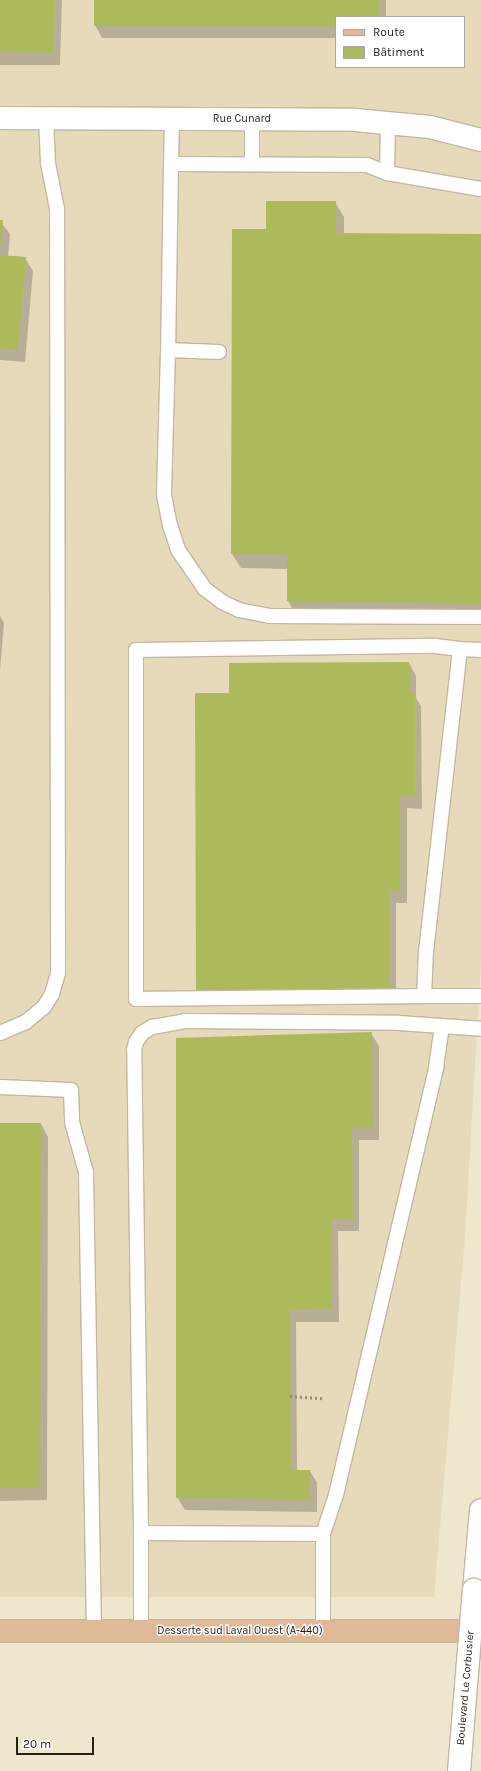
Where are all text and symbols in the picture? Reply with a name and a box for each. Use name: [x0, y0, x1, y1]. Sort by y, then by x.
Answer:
legend: [335, 16, 465, 68]
text: Route: [373, 25, 405, 39]
text: Bâtiment: [373, 45, 424, 59]
street label: Rue Cunard: [213, 112, 271, 126]
street label: Desserte sud Laval Ouest (A-440): [157, 1624, 323, 1638]
street label: Boulevard Le Corbusier: [454, 1630, 478, 1746]
scale bar: [18, 1729, 96, 1755]
text: 20 m: [23, 1737, 51, 1751]

